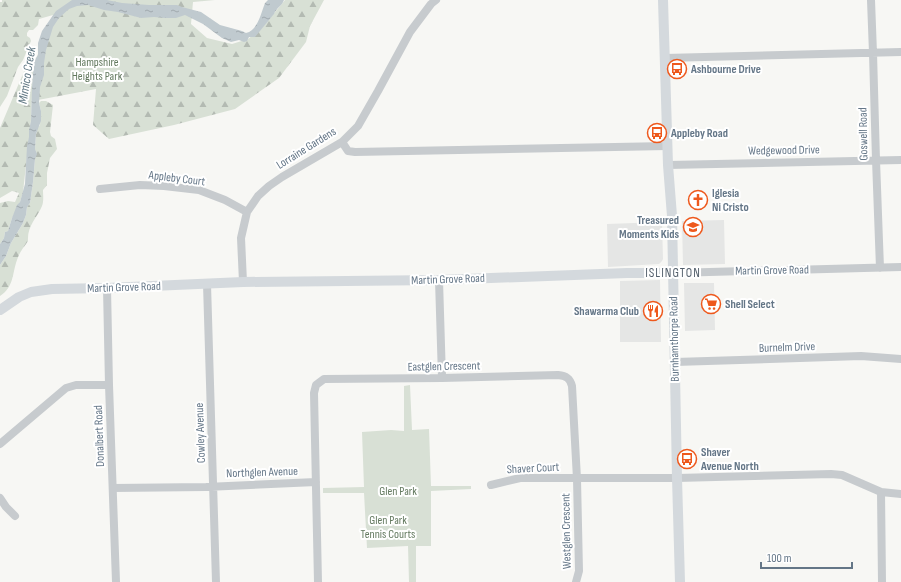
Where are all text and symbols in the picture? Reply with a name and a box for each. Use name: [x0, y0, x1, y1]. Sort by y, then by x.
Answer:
water label: Mimico Creek: [15, 44, 40, 105]
park label: Hampshire Heights Park: [72, 55, 123, 84]
bus stop icon: Ashbourne Drive: [666, 58, 688, 80]
place label: Ashbourne Drive: [690, 62, 761, 77]
street label: Goswell Road: [856, 107, 871, 161]
bus stop icon: Appleby Road: [646, 122, 668, 144]
street label: Lorraine Gardens: [274, 124, 339, 173]
place label: Appleby Road: [670, 126, 728, 141]
street label: Wedgewood Drive: [748, 142, 820, 159]
street label: Appleby Court: [147, 167, 206, 189]
place label: Iglesia Ni Cristo: [712, 186, 749, 215]
church icon: Iglesia Ni Cristo: [687, 189, 709, 211]
place label: Treasured Moments Kids: [619, 213, 679, 242]
school or university icon: Treasured Moments Kids: [682, 216, 704, 238]
street label: Martin Grove Road: [735, 262, 809, 279]
district label: ISLINGTON: [645, 265, 701, 281]
street label: Martin Grove Road: [411, 271, 485, 288]
street label: Martin Grove Road: [87, 279, 161, 296]
supermarket icon: Shell Select: [700, 293, 722, 315]
street label: Burnhamthorpe Road: [666, 296, 683, 382]
place label: Shell Select: [725, 297, 775, 312]
restaurant icon: Shawarma Club: [642, 300, 664, 322]
place label: Shawarma Club: [574, 304, 639, 319]
street label: Burnelm Drive: [758, 339, 816, 356]
street label: Eastglen Crescent: [407, 358, 481, 375]
street label: Cowley Avenue: [192, 402, 209, 463]
street label: Donalbert Road: [91, 405, 108, 467]
place label: Shaver Avenue North: [700, 445, 759, 474]
bus stop icon: Shaver Avenue North: [676, 448, 698, 470]
street label: Shaver Court: [506, 460, 560, 477]
street label: Northglen Avenue: [226, 464, 298, 481]
park label: Glen Park: [379, 484, 417, 499]
street label: Westglen Crescent: [558, 493, 575, 569]
park label: Glen Park Tennis Courts: [361, 513, 415, 542]
scale bar: [761, 544, 852, 570]
text: 100 m: [767, 551, 792, 566]

